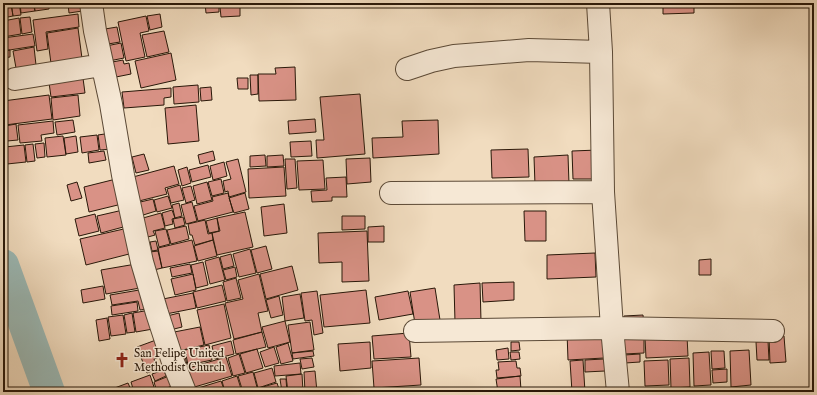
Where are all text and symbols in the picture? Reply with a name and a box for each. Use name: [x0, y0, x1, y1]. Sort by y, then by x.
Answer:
place label: San Felipe United Methodist Church: [134, 346, 226, 375]
church icon: San Felipe United Methodist Church: [113, 351, 131, 369]

